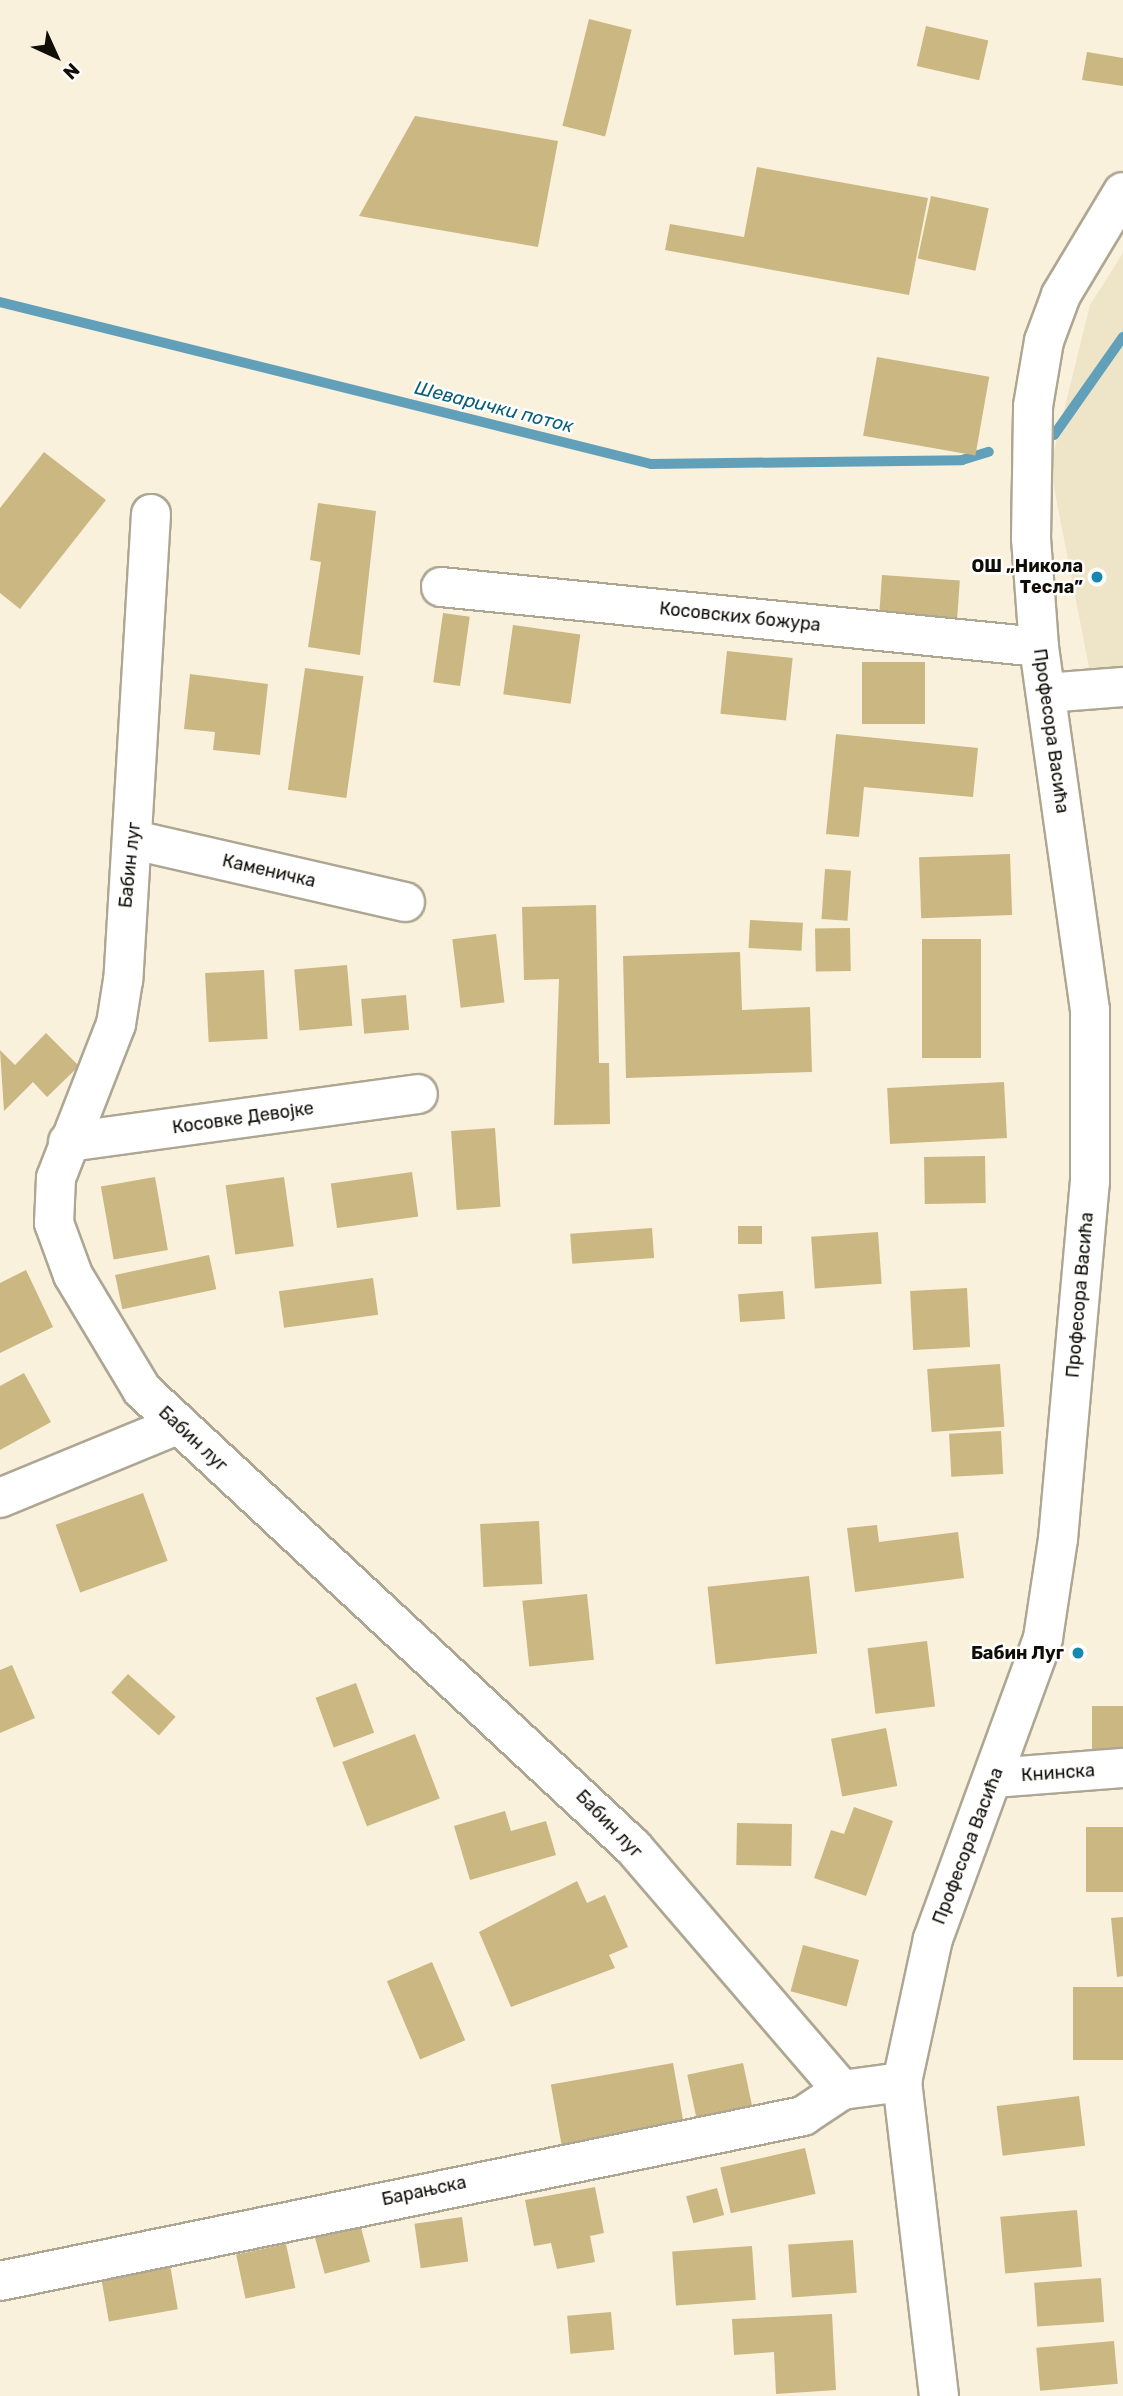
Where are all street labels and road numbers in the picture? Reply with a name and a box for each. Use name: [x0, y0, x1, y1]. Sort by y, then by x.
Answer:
street label: Косовских божура: [658, 598, 822, 636]
street label: Професора Васића: [1029, 647, 1073, 815]
street label: Бабин луг: [115, 821, 145, 909]
street label: Каменичка: [220, 850, 318, 892]
street label: Косовке Девојке: [171, 1097, 315, 1139]
street label: Професора Васића: [1062, 1211, 1098, 1379]
street label: Бабин луг: [154, 1402, 232, 1476]
street label: Книнска: [1020, 1760, 1096, 1786]
street label: Професора Васића: [928, 1765, 1008, 1927]
street label: Бабин луг: [571, 1785, 647, 1863]
street label: Барањска: [380, 2172, 468, 2210]

